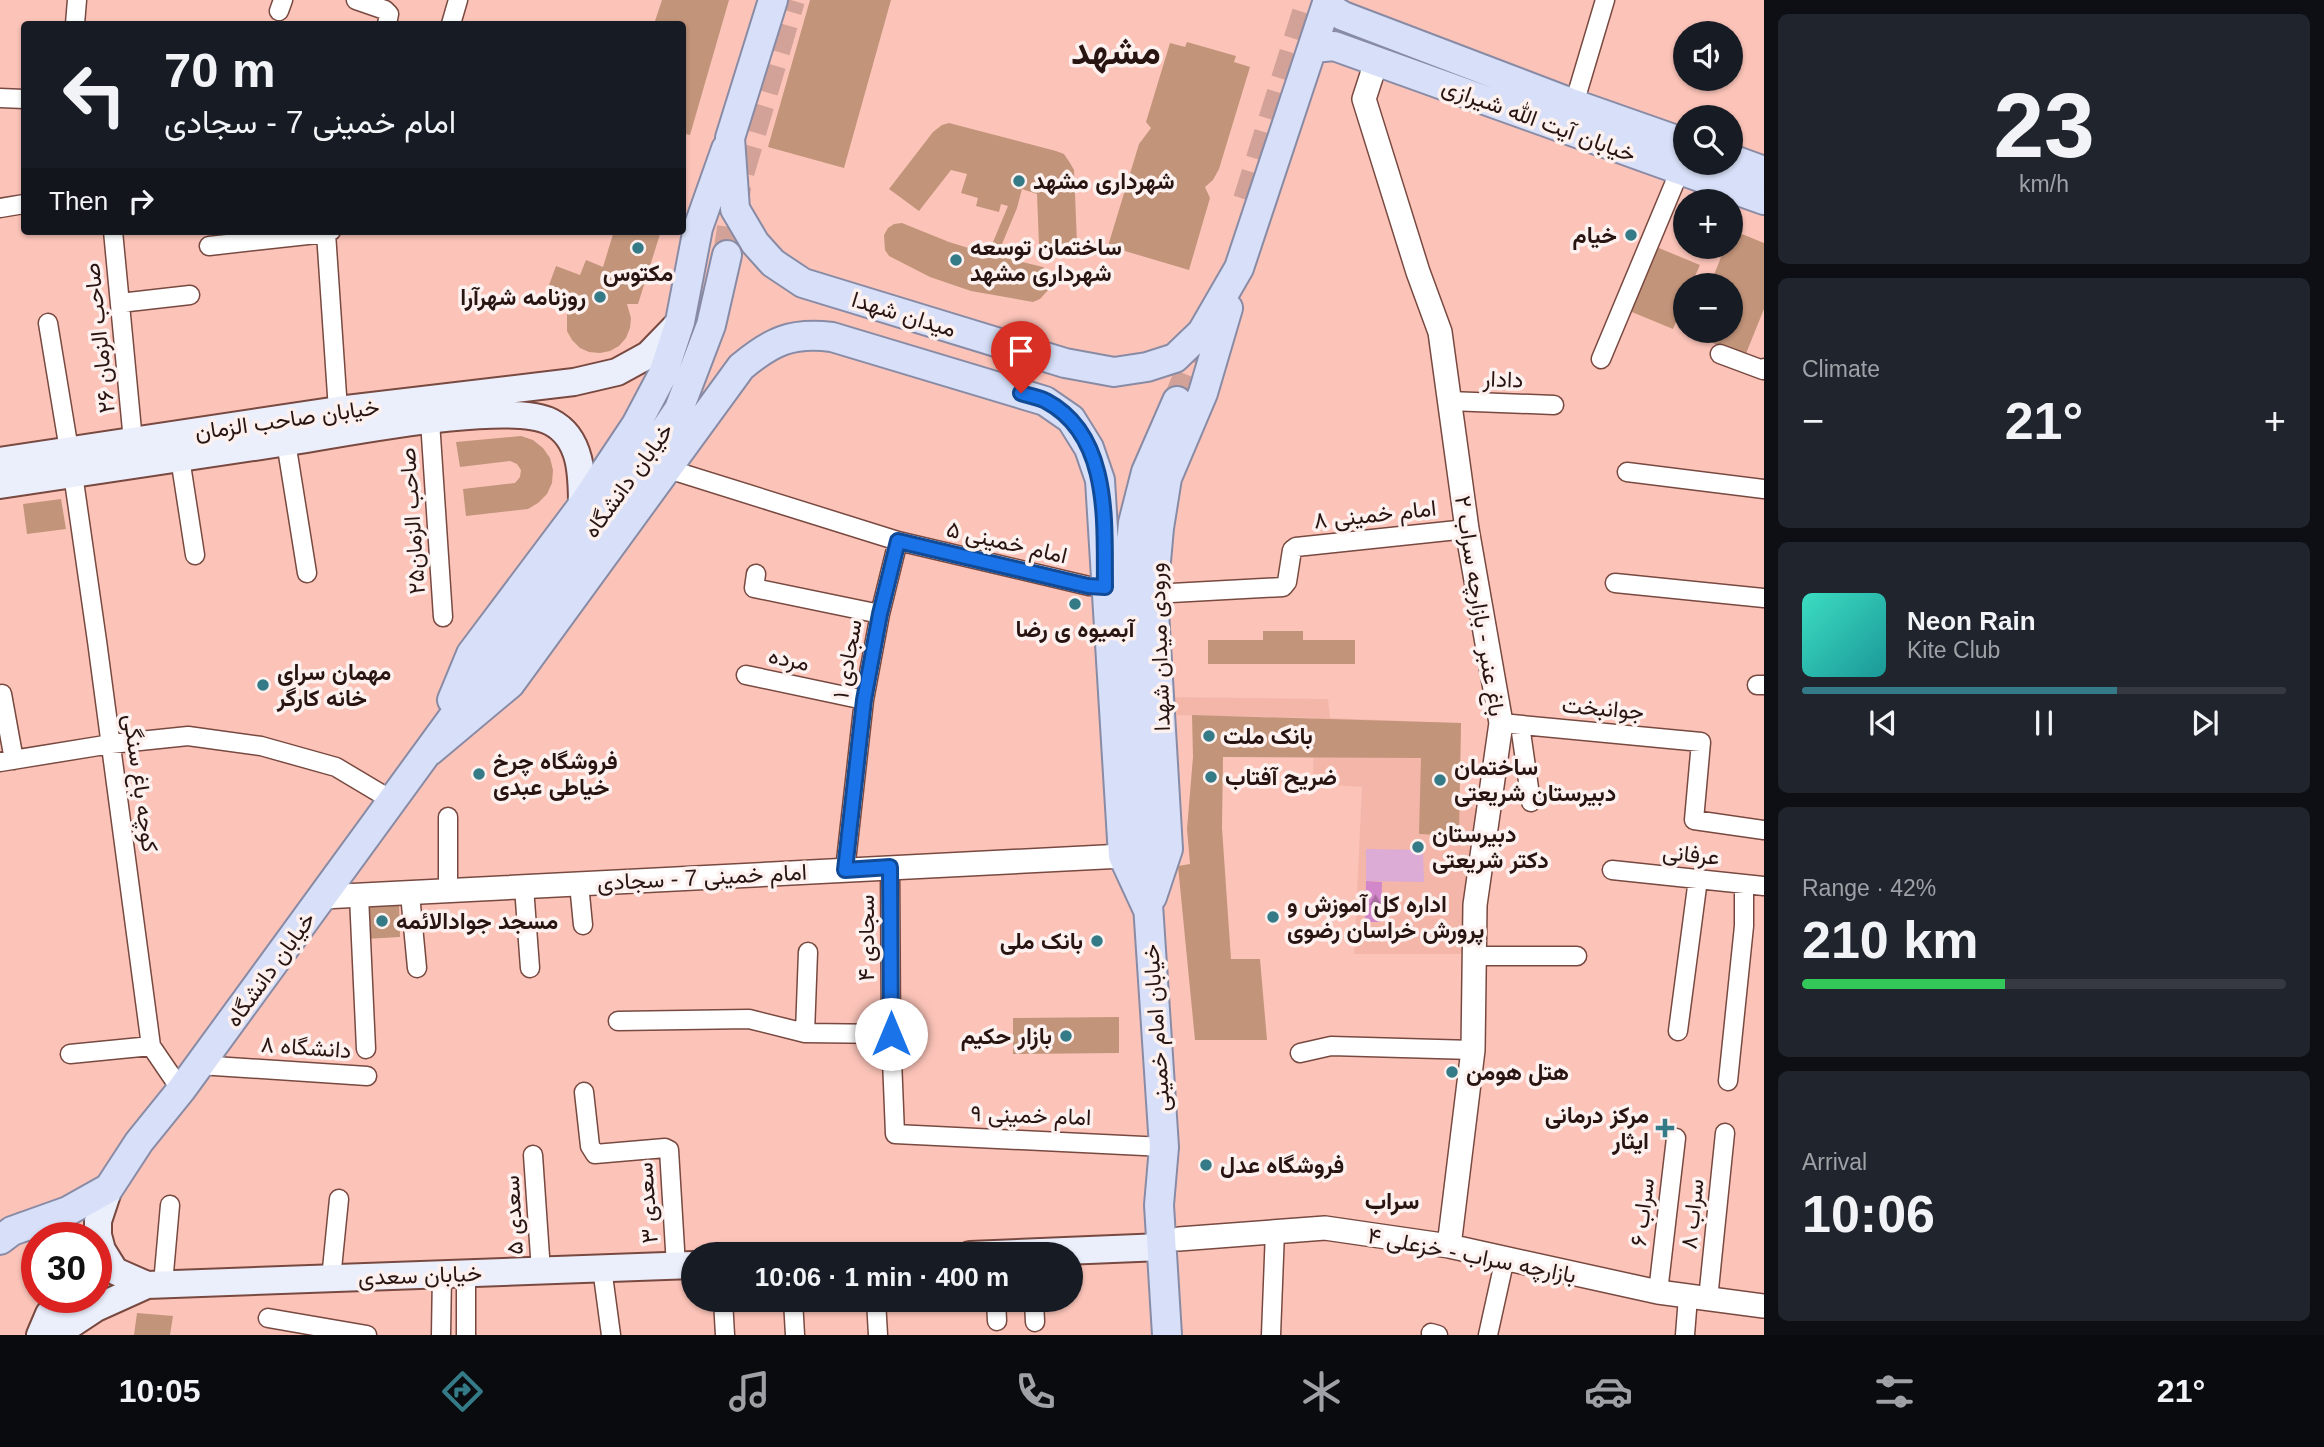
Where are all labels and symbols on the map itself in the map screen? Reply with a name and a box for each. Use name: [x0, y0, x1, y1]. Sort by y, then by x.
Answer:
district label: مشهد: [1071, 31, 1161, 74]
street label: خیابان آیت الله شیرازی: [1438, 73, 1639, 169]
place label: شهرداری مشهد: [1033, 168, 1175, 196]
marker: شهرداری مشهد: [1011, 173, 1027, 189]
place label: خیام: [1573, 222, 1617, 250]
marker: خیام: [1623, 227, 1639, 243]
place label: ساختمان توسعه شهرداری مشهد: [970, 234, 1122, 288]
marker: مکتوس: [630, 240, 646, 256]
marker: ساختمان توسعه شهرداری مشهد: [948, 252, 964, 268]
place label: مکتوس: [603, 260, 673, 288]
street label: صاحب الزمان ۲۶: [78, 261, 122, 414]
place label: روزنامه شهرآرا: [460, 284, 586, 312]
street label: میدان شهدا: [848, 286, 959, 344]
marker: روزنامه شهرآرا: [592, 289, 608, 305]
pin: [991, 321, 1051, 393]
street label: دادار: [1481, 365, 1524, 395]
street label: خیابان صاحب الزمان: [193, 393, 381, 447]
street label: خیابان دانشگاه: [578, 418, 678, 542]
street label: صاحب الزمان۲۵: [394, 447, 432, 595]
street label: باغ عنبر - بازارچه سراب ۲: [1447, 494, 1510, 719]
street label: امام خمینی ۸: [1312, 495, 1438, 535]
street label: امام خمینی ۵: [944, 515, 1070, 570]
street label: ورودی میدان شهدا: [1143, 562, 1177, 732]
marker: آبمیوه ی رضا: [1067, 596, 1083, 612]
place label: آبمیوه ی رضا: [1015, 616, 1137, 644]
street label: سجادی ۱: [827, 617, 868, 701]
street label: مرده: [766, 642, 812, 678]
place label: مهمان سرای خانه کارگر: [276, 659, 391, 713]
marker: مهمان سرای خانه کارگر: [255, 677, 271, 693]
street label: جوانبخت: [1561, 691, 1645, 727]
street label: کوچه باغ سنگی: [115, 712, 164, 854]
place label: بانک ملت: [1223, 723, 1313, 750]
marker: بانک ملت: [1201, 728, 1217, 744]
place label: فروشگاه چرخ خیاطی عبدی: [493, 748, 618, 801]
place label: ساختمان دبیرستان شریعتی: [1454, 754, 1616, 808]
place label: ضریح آفتاب: [1225, 764, 1337, 793]
marker: فروشگاه چرخ خیاطی عبدی: [471, 766, 487, 782]
marker: ضریح آفتاب: [1203, 769, 1219, 785]
marker: ساختمان دبیرستان شریعتی: [1432, 772, 1448, 788]
place label: دبیرستان دکتر شریعتی: [1432, 821, 1549, 875]
street label: عرفانی: [1661, 838, 1721, 872]
marker: دبیرستان دکتر شریعتی: [1410, 839, 1426, 855]
street label: امام خمینی 7 - سجادی: [596, 859, 808, 897]
place label: اداره کل آموزش و پرورش خراسان رضوی: [1287, 891, 1484, 946]
street label: سجادی ۴: [853, 895, 880, 981]
street label: خیابان دانشگاه: [220, 907, 320, 1031]
place label: مسجد جوادالائمه: [396, 908, 558, 936]
marker: اداره کل آموزش و پرورش خراسان رضوی: [1265, 909, 1281, 925]
marker: مسجد جوادالائمه: [374, 913, 390, 929]
place label: بانک ملی: [1000, 928, 1083, 955]
marker: بانک ملی: [1089, 933, 1105, 949]
street label: خیابان امام خمینی: [1137, 943, 1177, 1113]
position arrow: [854, 997, 928, 1071]
place label: بازار حکیم: [961, 1023, 1052, 1051]
marker: بازار حکیم: [1058, 1028, 1074, 1044]
street label: دانشگاه ۸: [260, 1031, 352, 1063]
place label: هتل هومن: [1466, 1059, 1569, 1087]
marker: هتل هومن: [1444, 1064, 1460, 1080]
street label: امام خمینی ۹: [970, 1100, 1092, 1132]
place label: مرکز درمانی ایثار: [1545, 1102, 1649, 1156]
marker: مرکز درمانی ایثار: [1655, 1118, 1675, 1138]
place label: فروشگاه عدل: [1220, 1152, 1344, 1180]
marker: فروشگاه عدل: [1198, 1157, 1214, 1173]
street label: سعدی ۳: [631, 1161, 664, 1244]
street label: سعدی ۵: [498, 1174, 529, 1255]
street label: سراب ۶: [1625, 1176, 1661, 1248]
street label: سراب ۸: [1675, 1177, 1711, 1251]
district label: سراب: [1365, 1187, 1419, 1216]
speed limit sign: 30: [21, 1222, 112, 1313]
street label: بازارچه سراب - خزعلی ۴: [1365, 1222, 1578, 1291]
street label: خیابان سعدی: [357, 1260, 483, 1291]

